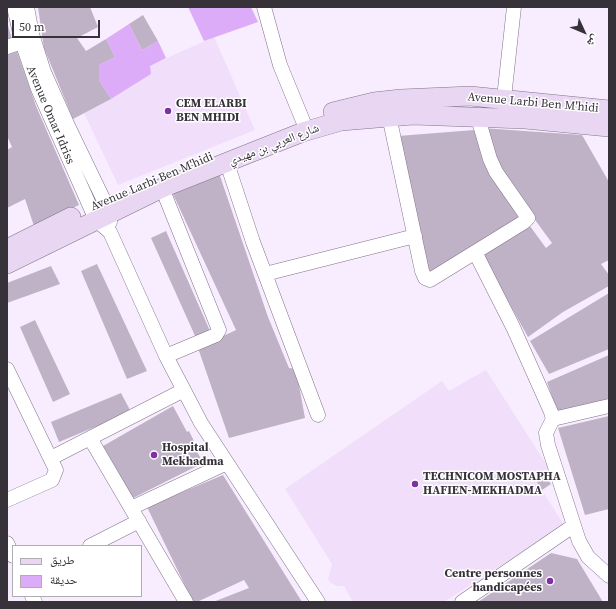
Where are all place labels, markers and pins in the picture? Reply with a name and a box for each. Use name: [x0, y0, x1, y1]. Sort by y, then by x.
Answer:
place label: CEM ELARBI BEN MHIDI: [176, 97, 247, 125]
marker: CEM ELARBI BEN MHIDI: [163, 106, 173, 116]
place label: Hospital Mekhadma: [162, 441, 224, 469]
marker: Hospital Mekhadma: [149, 450, 159, 460]
place label: TECHNICOM MOSTAPHA HAFIEN-MEKHADMA: [423, 470, 561, 498]
marker: TECHNICOM MOSTAPHA HAFIEN-MEKHADMA: [410, 479, 420, 489]
place label: Centre personnes handicapées: [445, 567, 542, 595]
marker: Centre personnes handicapées: [545, 576, 555, 586]

